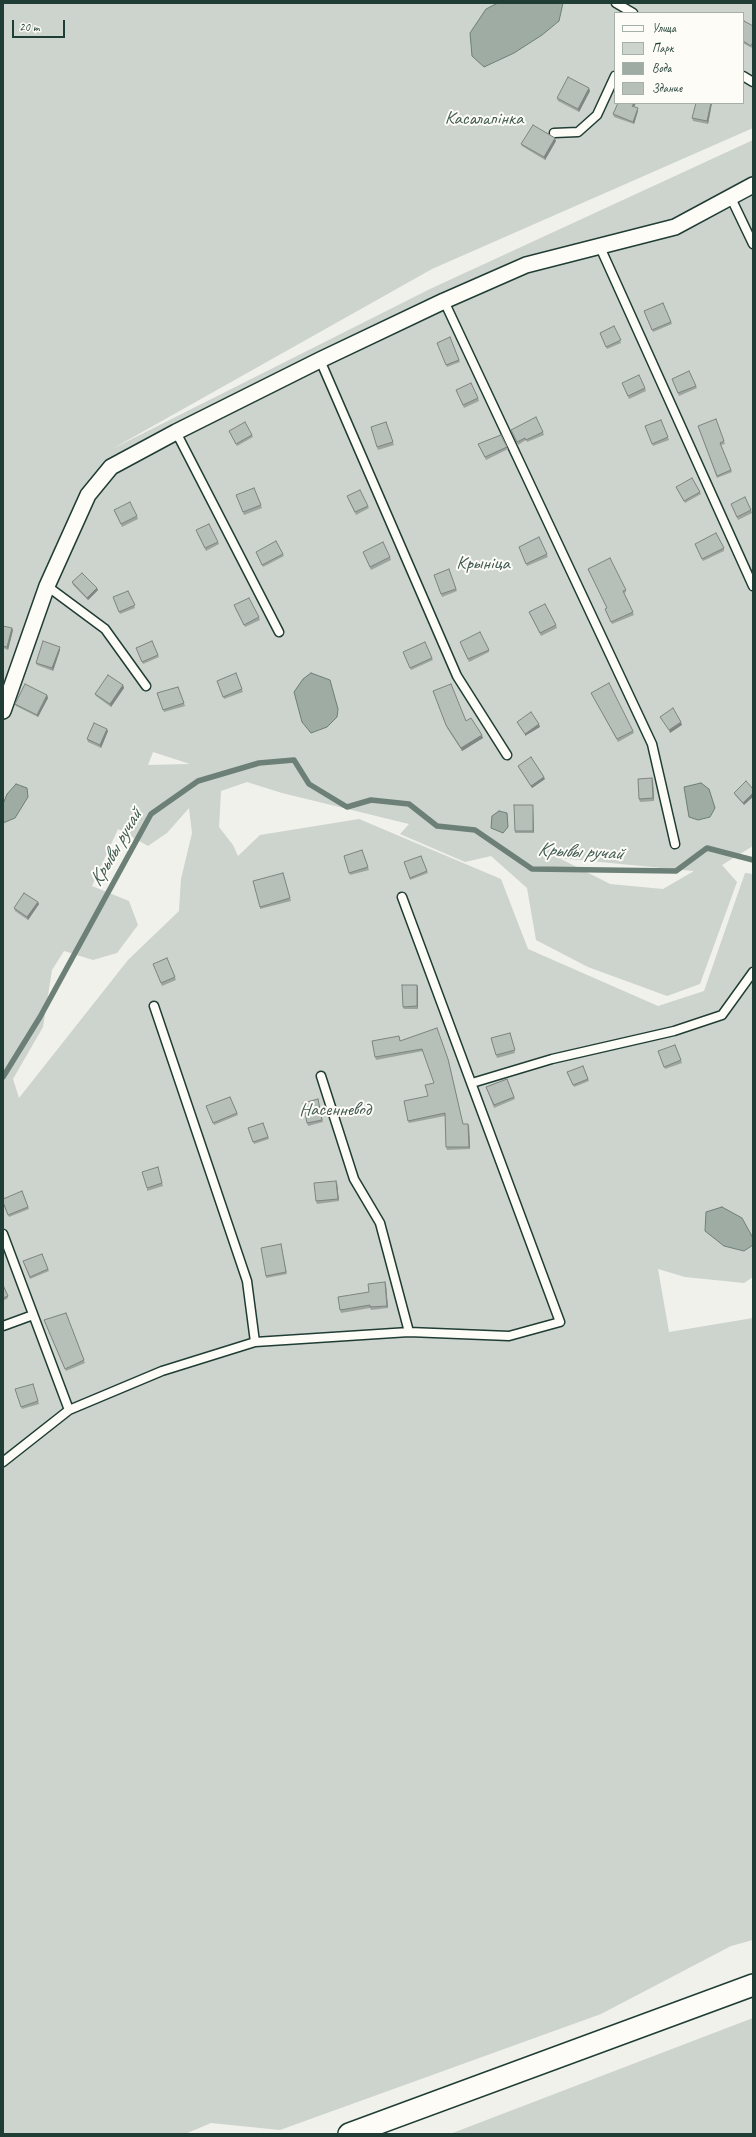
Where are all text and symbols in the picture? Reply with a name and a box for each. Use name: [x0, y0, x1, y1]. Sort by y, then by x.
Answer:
scale bar: [14, 12, 67, 38]
legend: [614, 12, 744, 104]
text: 20 m: [19, 19, 39, 35]
text: Улица: [652, 20, 676, 36]
text: Парк: [652, 40, 673, 56]
text: Вода: [652, 60, 671, 76]
text: Здание: [652, 80, 682, 96]
park label: Касалапінка: [445, 108, 523, 130]
park label: Крыніца: [456, 553, 510, 575]
water label: Крывы ручай: [84, 805, 148, 891]
water label: Крывы ручай: [537, 838, 623, 866]
park label: Насенневод: [299, 1099, 371, 1121]

